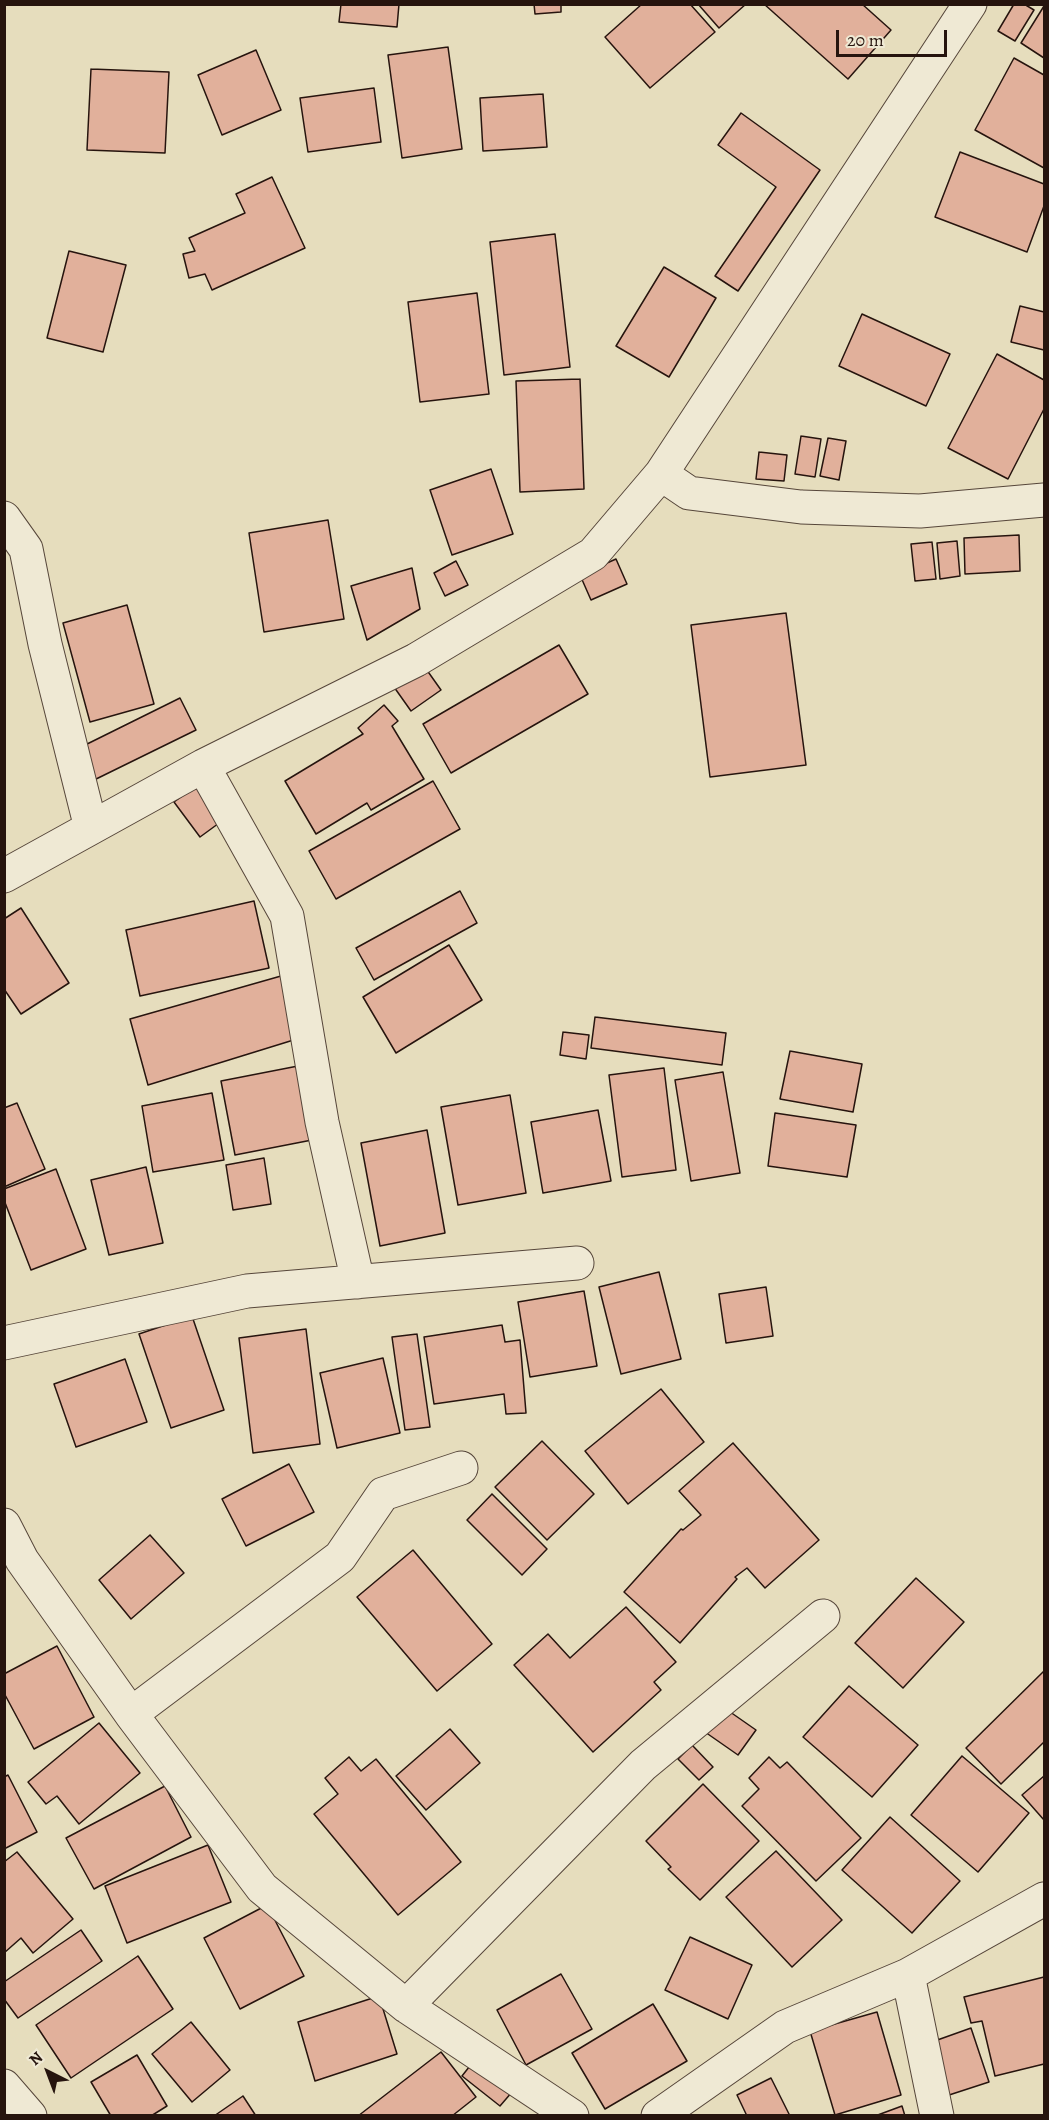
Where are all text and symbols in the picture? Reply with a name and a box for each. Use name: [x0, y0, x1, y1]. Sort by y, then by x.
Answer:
scale bar: [839, 18, 950, 56]
text: 20 m: [847, 28, 884, 52]
north arrow: [18, 2042, 78, 2102]
text: N: [24, 2047, 48, 2071]

